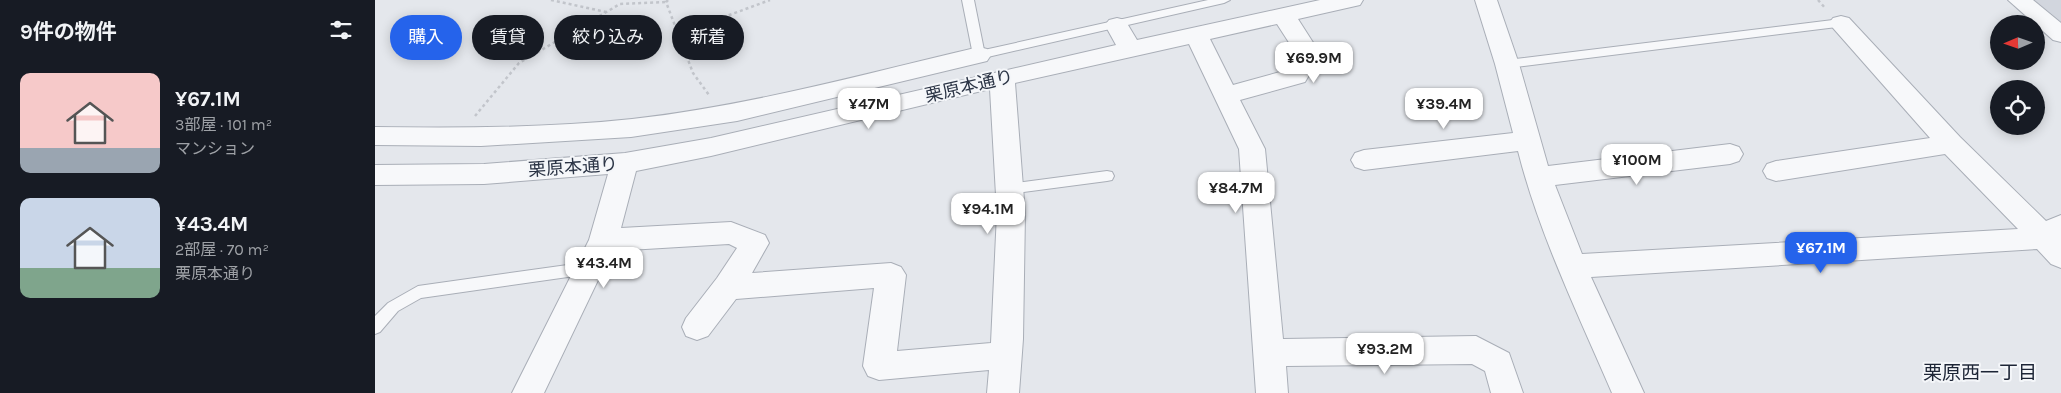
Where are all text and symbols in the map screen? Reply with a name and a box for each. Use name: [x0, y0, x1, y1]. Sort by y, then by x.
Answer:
chip: 購入: [390, 15, 462, 60]
chip: 賃貸: [472, 15, 544, 60]
chip: 絞り込み: [554, 15, 662, 60]
chip: 新着: [672, 15, 744, 60]
north arrow: [1990, 15, 2045, 70]
map controls: [1990, 15, 2045, 135]
icon: filters: [327, 16, 355, 44]
text: 9件の物件: [20, 20, 117, 44]
pin: ¥69.9M: [1273, 42, 1355, 84]
text: ¥69.9M: [1286, 48, 1342, 67]
street label: 栗原本通り: [923, 65, 1015, 107]
button: locate: [1990, 80, 2045, 135]
text: ¥67.1M: [175, 87, 241, 111]
pin: ¥47M: [839, 88, 899, 130]
pin: ¥39.4M: [1403, 88, 1485, 130]
icon: home: [60, 93, 120, 153]
text: ¥47M: [849, 94, 889, 113]
text: ¥39.4M: [1416, 94, 1472, 113]
text: 3部屋 · 101 m²: [175, 115, 272, 134]
text: マンション: [175, 139, 255, 158]
pin: ¥100M: [1602, 144, 1672, 186]
text: ¥100M: [1612, 150, 1662, 169]
street label: 栗原本通り: [527, 153, 619, 181]
pin: ¥84.7M: [1195, 172, 1277, 214]
text: ¥84.7M: [1209, 178, 1263, 197]
pin: ¥94.1M: [947, 192, 1029, 235]
text: ¥94.1M: [962, 199, 1014, 218]
text: ¥43.4M: [175, 212, 248, 236]
icon: home: [60, 218, 120, 278]
pin: ¥67.1M: [1780, 232, 1862, 274]
text: ¥67.1M: [1796, 238, 1846, 257]
text: 2部屋 · 70 m²: [175, 240, 269, 259]
pin: ¥43.4M: [563, 246, 645, 289]
text: ¥43.4M: [576, 253, 632, 272]
text: 栗原本通り: [175, 264, 255, 283]
pin: ¥93.2M: [1344, 332, 1426, 375]
text: ¥93.2M: [1357, 339, 1413, 358]
district label: 栗原西一丁目: [1923, 362, 2037, 384]

